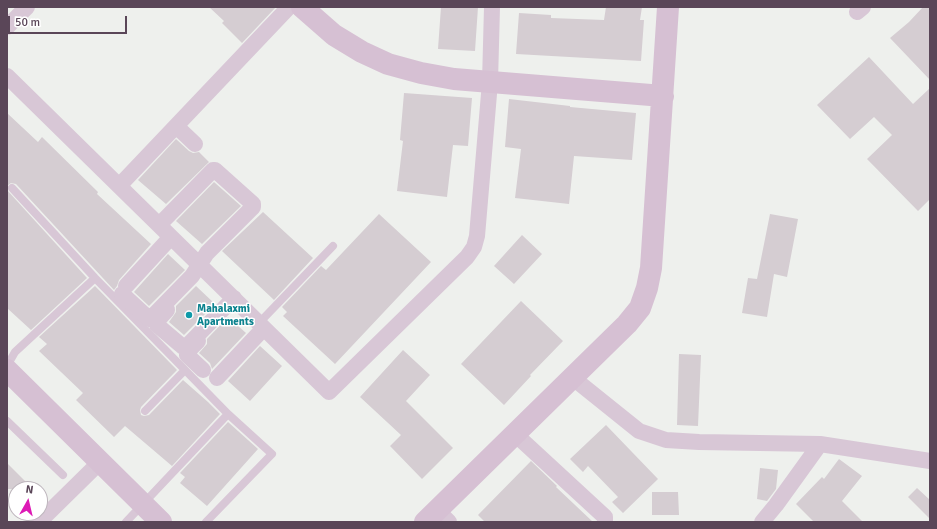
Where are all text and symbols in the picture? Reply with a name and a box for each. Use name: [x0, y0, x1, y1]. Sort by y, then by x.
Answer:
scale bar: [10, 8, 129, 34]
text: 50 m: [15, 15, 40, 30]
place label: Mahalaxmi Apartments: [197, 302, 254, 328]
marker: Mahalaxmi Apartments: [184, 310, 194, 320]
north arrow: [8, 481, 48, 521]
text: N: [25, 483, 34, 497]

